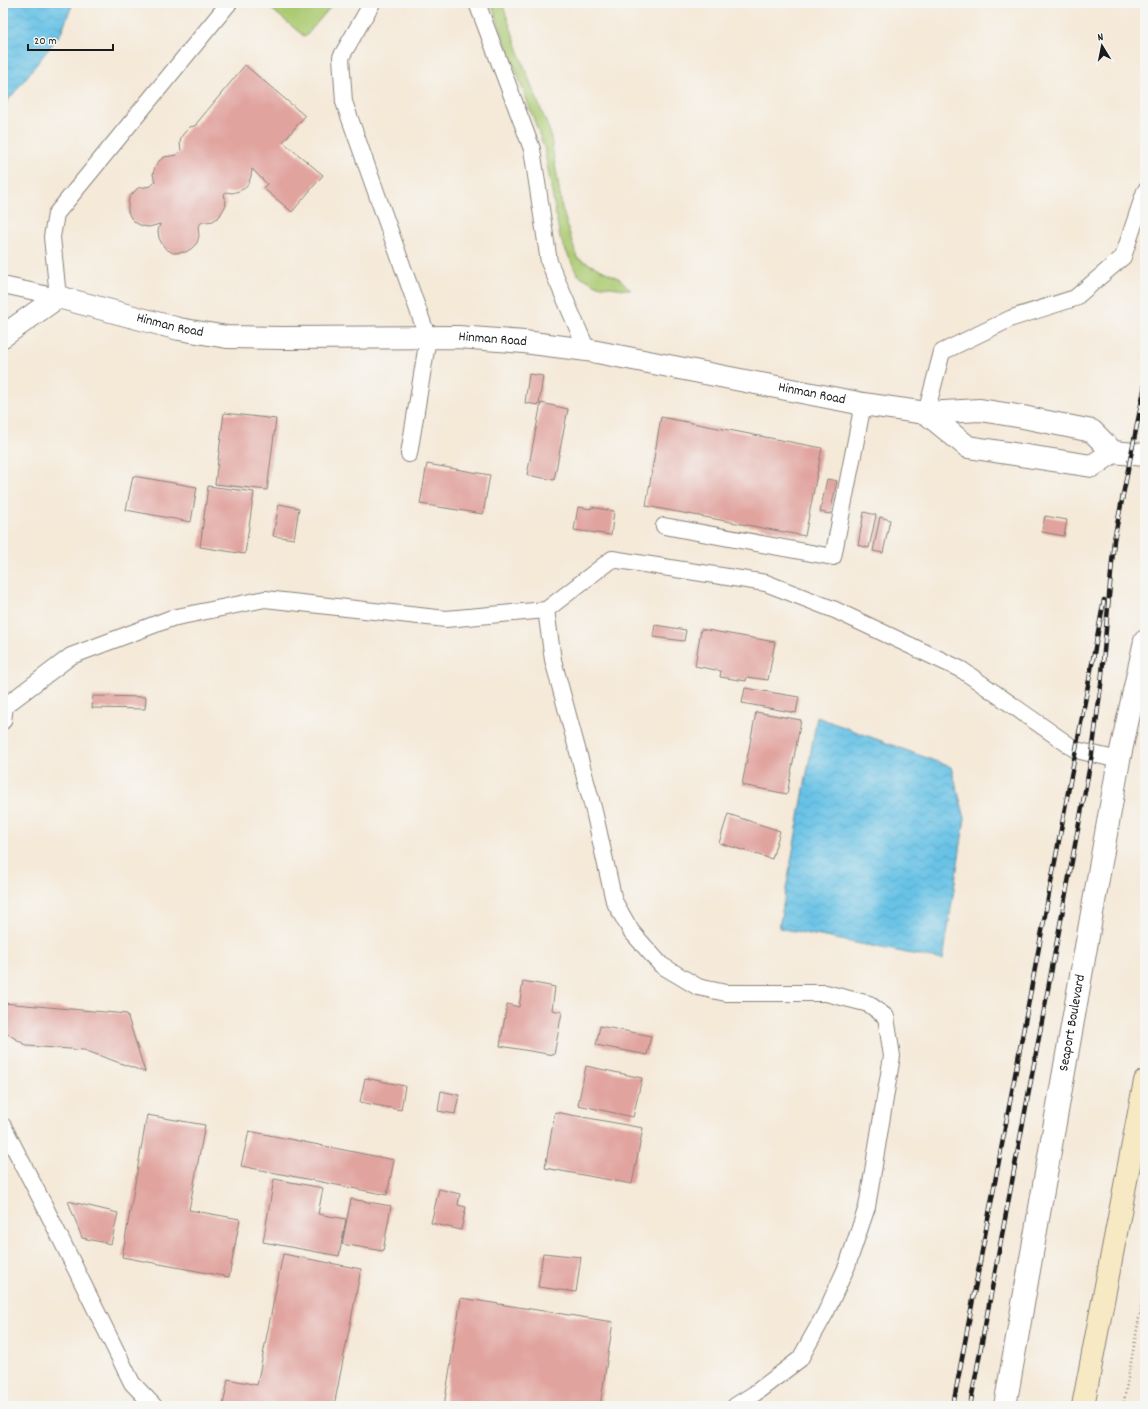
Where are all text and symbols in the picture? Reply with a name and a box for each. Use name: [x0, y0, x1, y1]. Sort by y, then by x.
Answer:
scale bar: [28, 26, 113, 52]
north arrow: [1082, 26, 1122, 66]
text: N: [1097, 30, 1105, 46]
text: 20 m: [34, 33, 57, 50]
street label: Hinman Road: [134, 308, 205, 343]
street label: Hinman Road: [458, 327, 527, 352]
street label: Hinman Road: [776, 378, 847, 410]
street label: Seaport Boulevard: [1054, 973, 1091, 1073]

